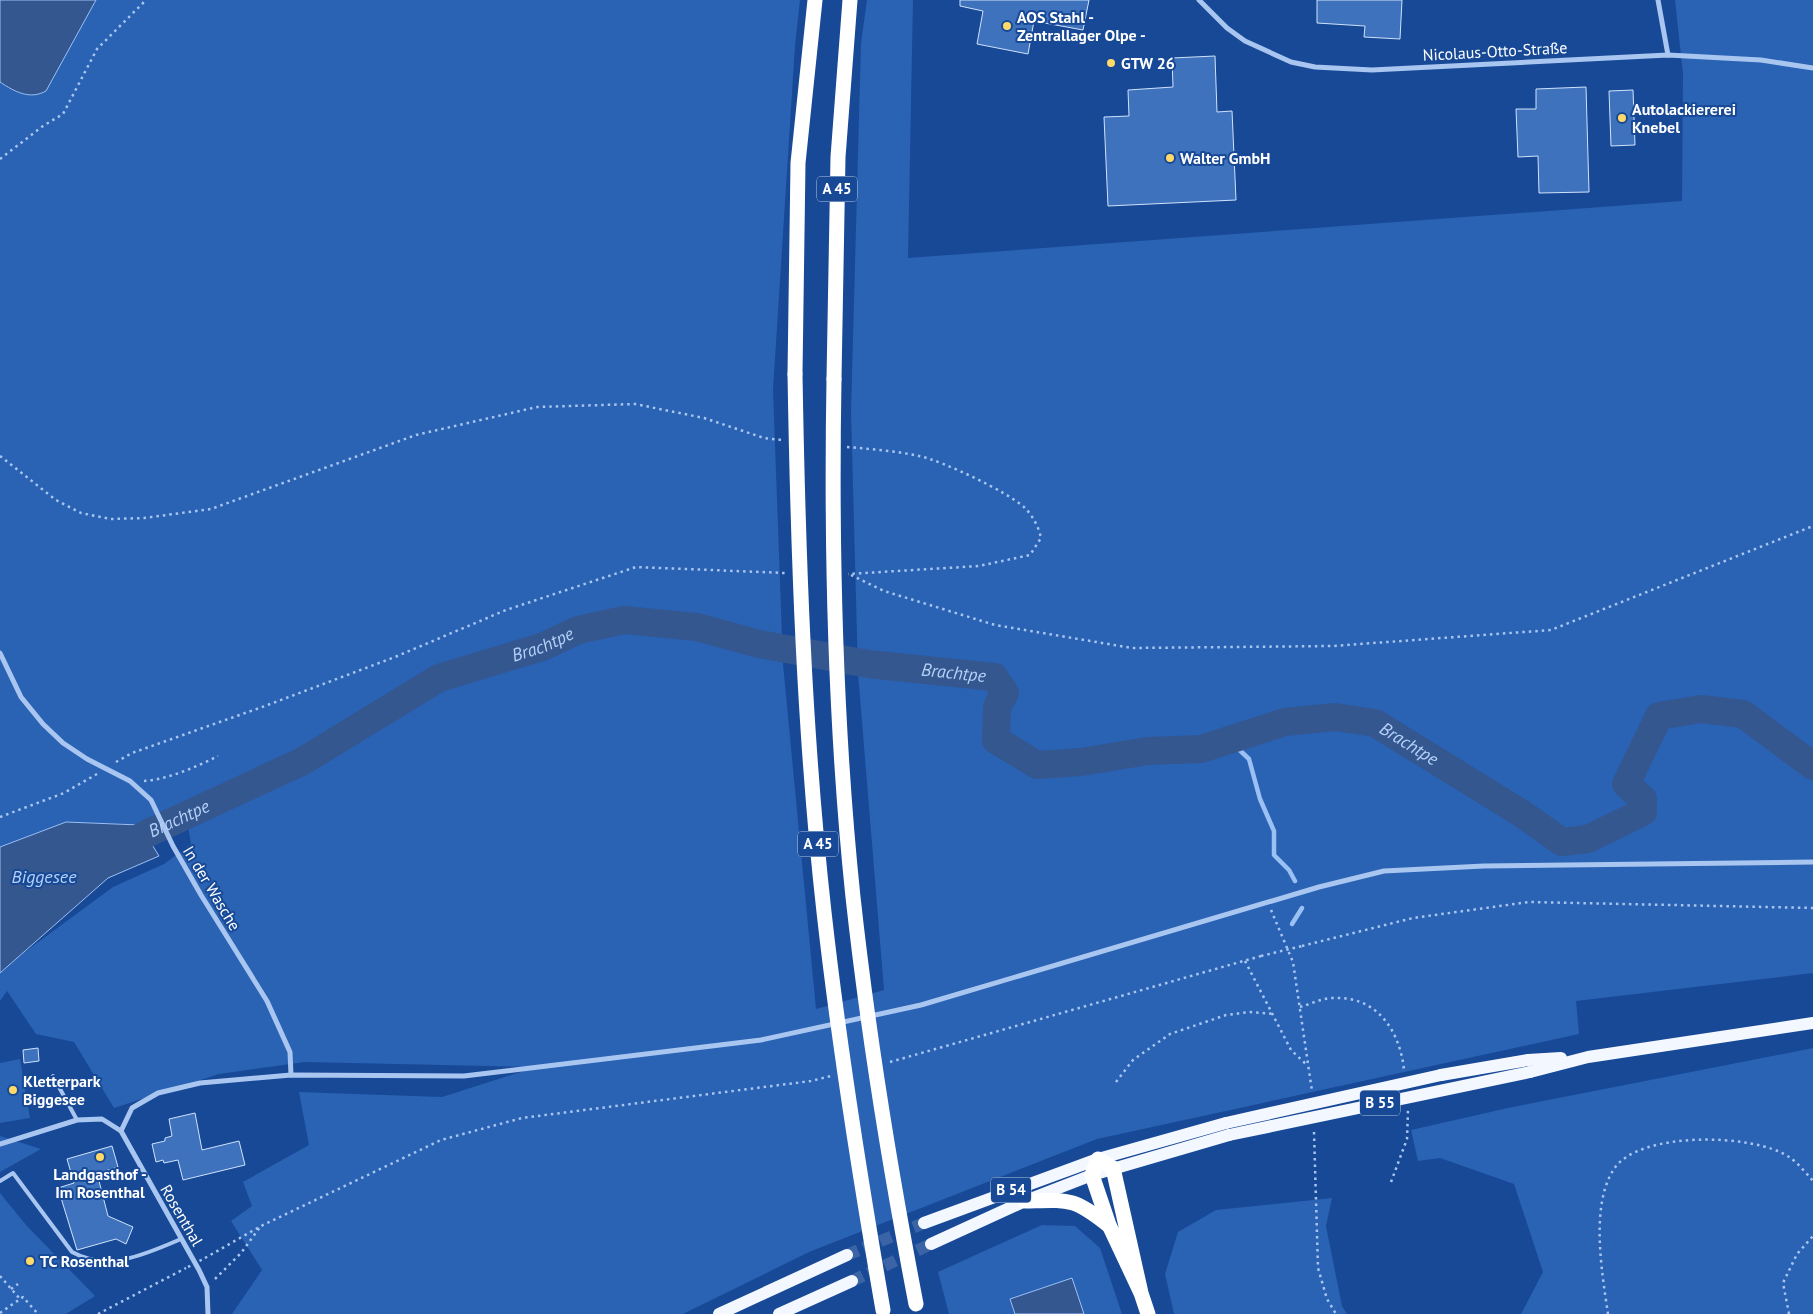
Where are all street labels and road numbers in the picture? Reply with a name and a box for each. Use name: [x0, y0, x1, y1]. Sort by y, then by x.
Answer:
street label: Nicolaus-Otto-Straße: [1422, 37, 1568, 65]
road number: A 45: [817, 176, 857, 202]
road number: A 45: [798, 832, 838, 856]
street label: In der Wasche: [179, 842, 245, 934]
road number: B 55: [1360, 1090, 1400, 1116]
road number: B 54: [991, 1178, 1031, 1202]
street label: Rosenthal: [156, 1181, 208, 1250]

